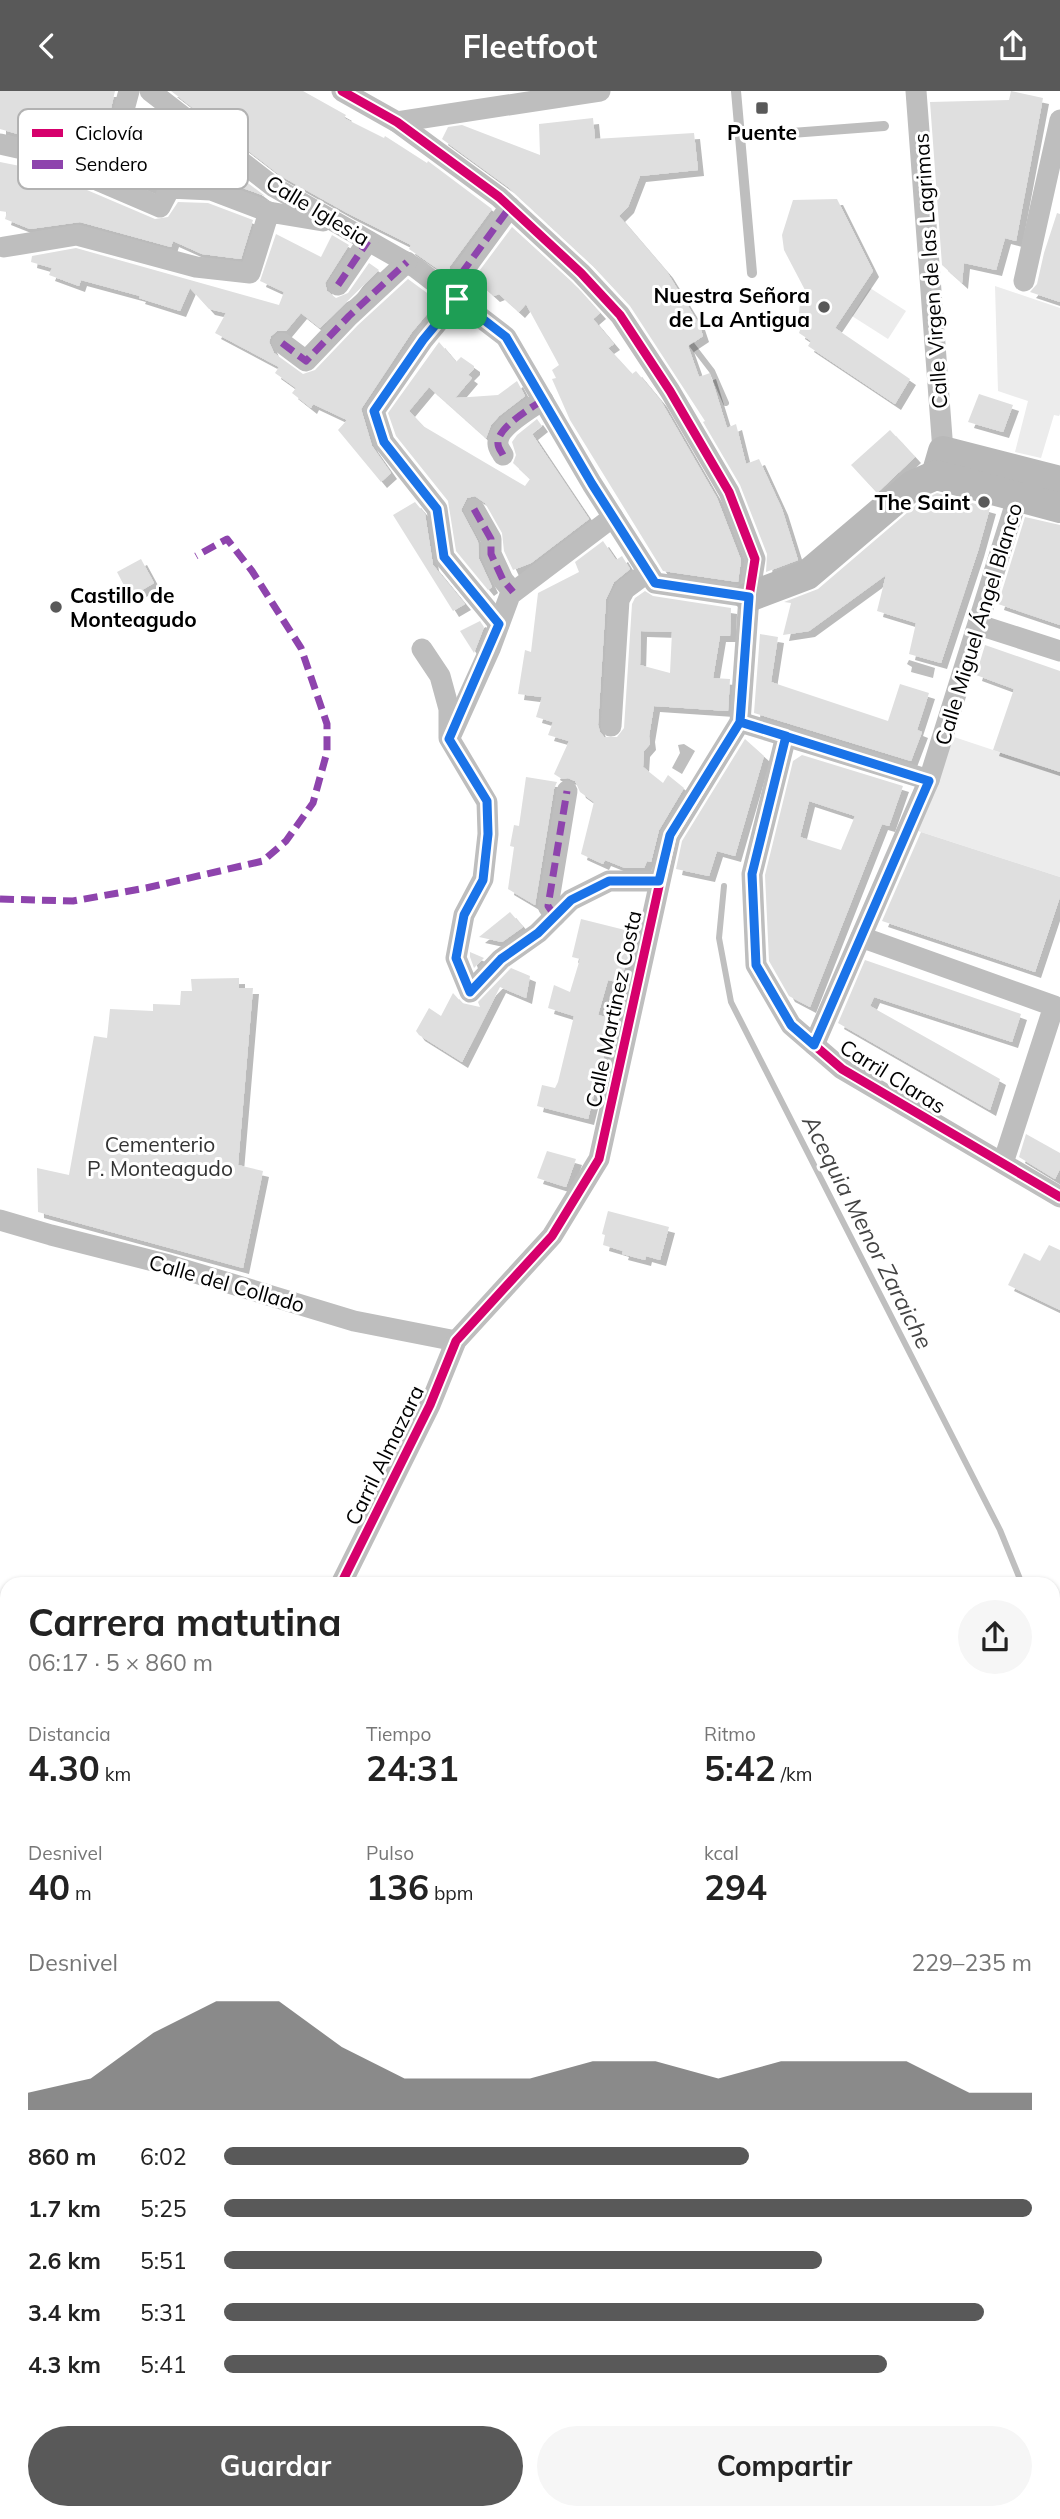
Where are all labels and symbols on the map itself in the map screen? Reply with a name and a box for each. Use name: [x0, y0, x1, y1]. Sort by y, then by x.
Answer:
marker: Puente: [754, 100, 770, 116]
legend: [18, 109, 248, 189]
place label: Puente: [727, 119, 797, 145]
text: Ciclovía: [75, 121, 143, 145]
street label: Calle Virgen de las Lagrimas: [907, 132, 953, 410]
text: Sendero: [75, 152, 148, 176]
street label: Calle Iglesia: [262, 169, 374, 251]
pin: [427, 269, 487, 329]
place label: Nuestra Señora de La Antigua: [654, 282, 810, 332]
marker: Nuestra Señora de La Antigua: [816, 299, 832, 315]
place label: The Saint: [874, 489, 970, 515]
marker: The Saint: [976, 494, 992, 510]
street label: Calle Miguel Ángel Blanco: [929, 500, 1027, 748]
place label: Castillo de Monteagudo: [70, 582, 197, 632]
marker: Castillo de Monteagudo: [48, 599, 64, 615]
street label: Calle Martinez Costa: [579, 908, 647, 1110]
street label: Carril Claras: [835, 1033, 951, 1119]
water label: Acequia Menor Zaraiche: [796, 1110, 940, 1354]
park label: Cementerio P. Monteagudo: [87, 1131, 233, 1181]
street label: Calle del Collado: [146, 1248, 308, 1318]
street label: Carril Almazara: [339, 1381, 429, 1529]

